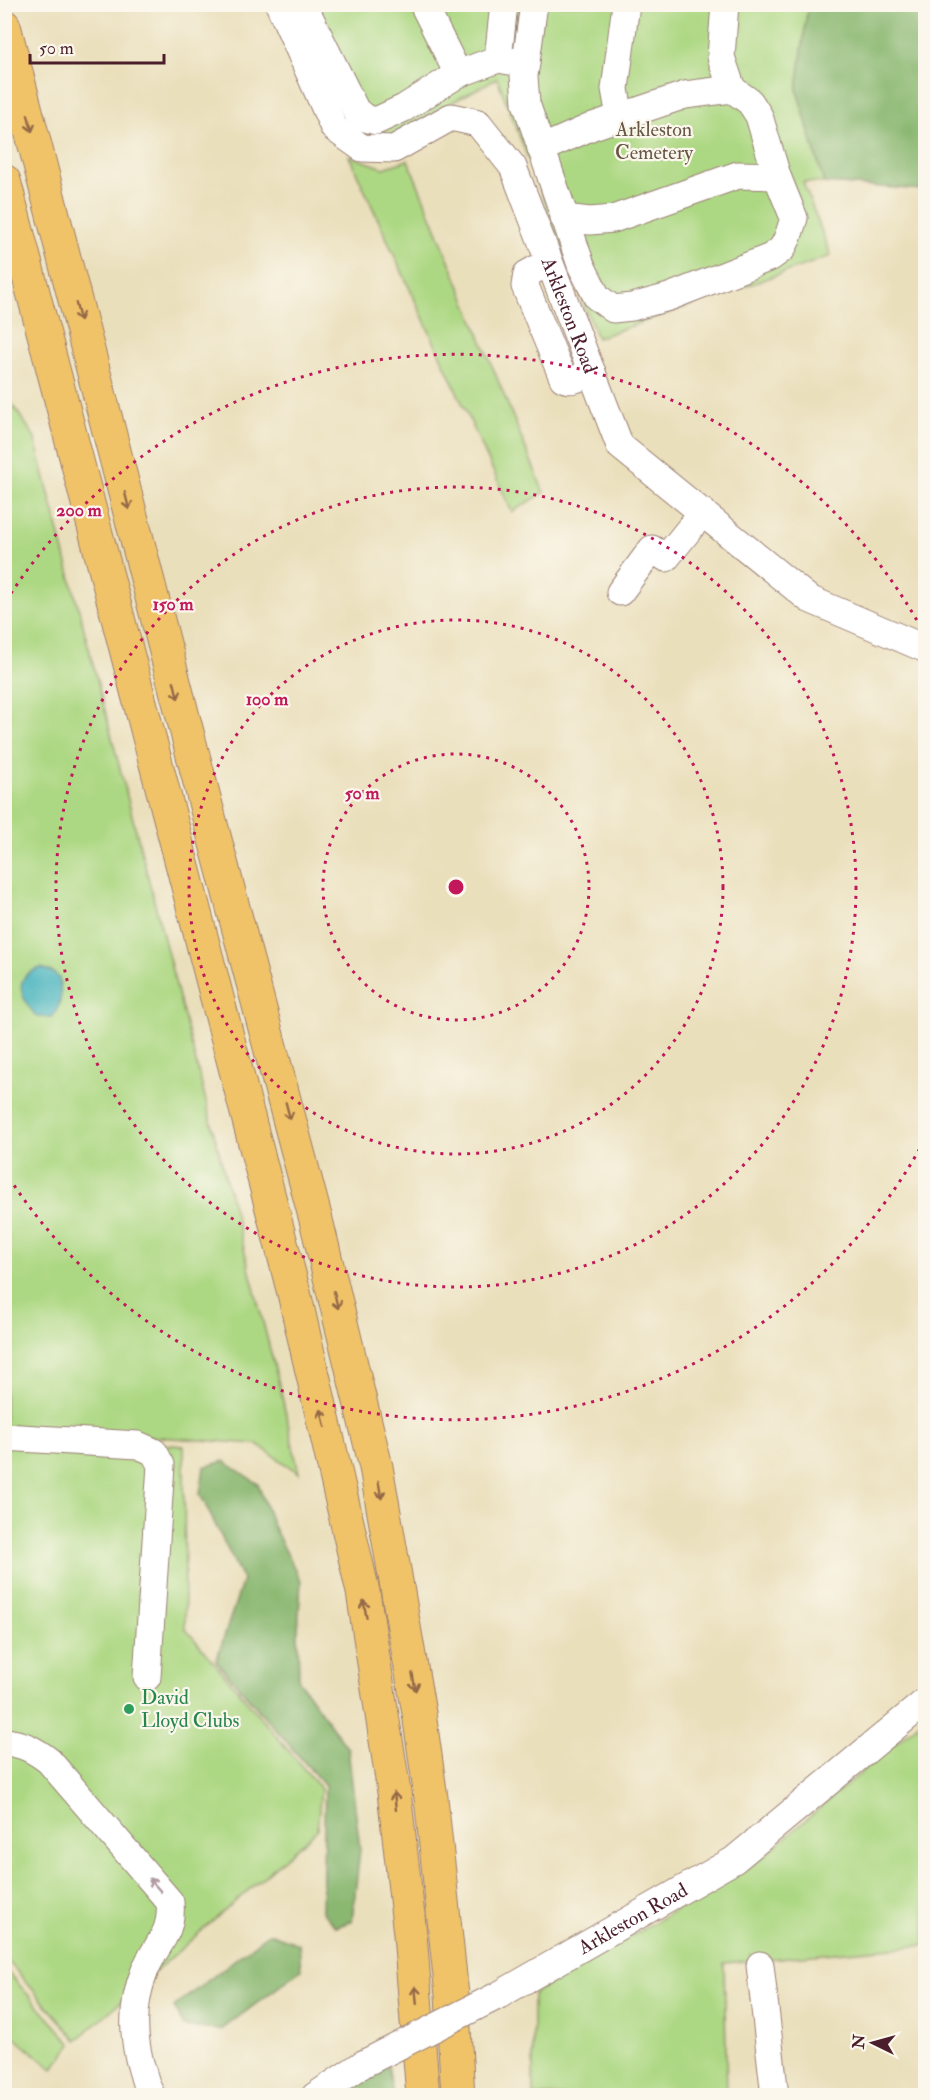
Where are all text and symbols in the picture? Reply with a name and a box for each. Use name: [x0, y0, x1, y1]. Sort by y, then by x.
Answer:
scale bar: [30, 27, 164, 65]
text: 50 m: [39, 37, 74, 60]
one-way arrow: [24, 114, 36, 133]
park label: Arkleston Cemetery: [615, 117, 694, 165]
street label: Arkleston Road: [536, 253, 603, 377]
one-way arrow: [73, 302, 85, 321]
one-way arrow: [122, 491, 133, 510]
text: 200 m: [56, 499, 103, 522]
text: 150 m: [152, 593, 195, 616]
one-way arrow: [170, 680, 182, 699]
text: 100 m: [246, 688, 289, 711]
text: 50 m: [345, 782, 380, 805]
centre of rings: [446, 877, 466, 897]
one-way arrow: [282, 1102, 294, 1121]
one-way arrow: [331, 1291, 343, 1310]
one-way arrow: [317, 1409, 329, 1428]
one-way arrow: [375, 1480, 386, 1500]
one-way arrow: [360, 1599, 371, 1619]
one-way arrow: [409, 1672, 420, 1692]
place label: David Lloyd Clubs: [141, 1685, 239, 1733]
marker: David Lloyd Clubs: [122, 1702, 136, 1716]
one-way arrow: [389, 1792, 400, 1812]
one-way arrow: [149, 1877, 162, 1893]
street label: Arkleston Road: [572, 1877, 692, 1960]
one-way arrow: [410, 1986, 421, 2006]
north arrow: [843, 2013, 903, 2073]
text: N: [848, 2033, 870, 2051]

